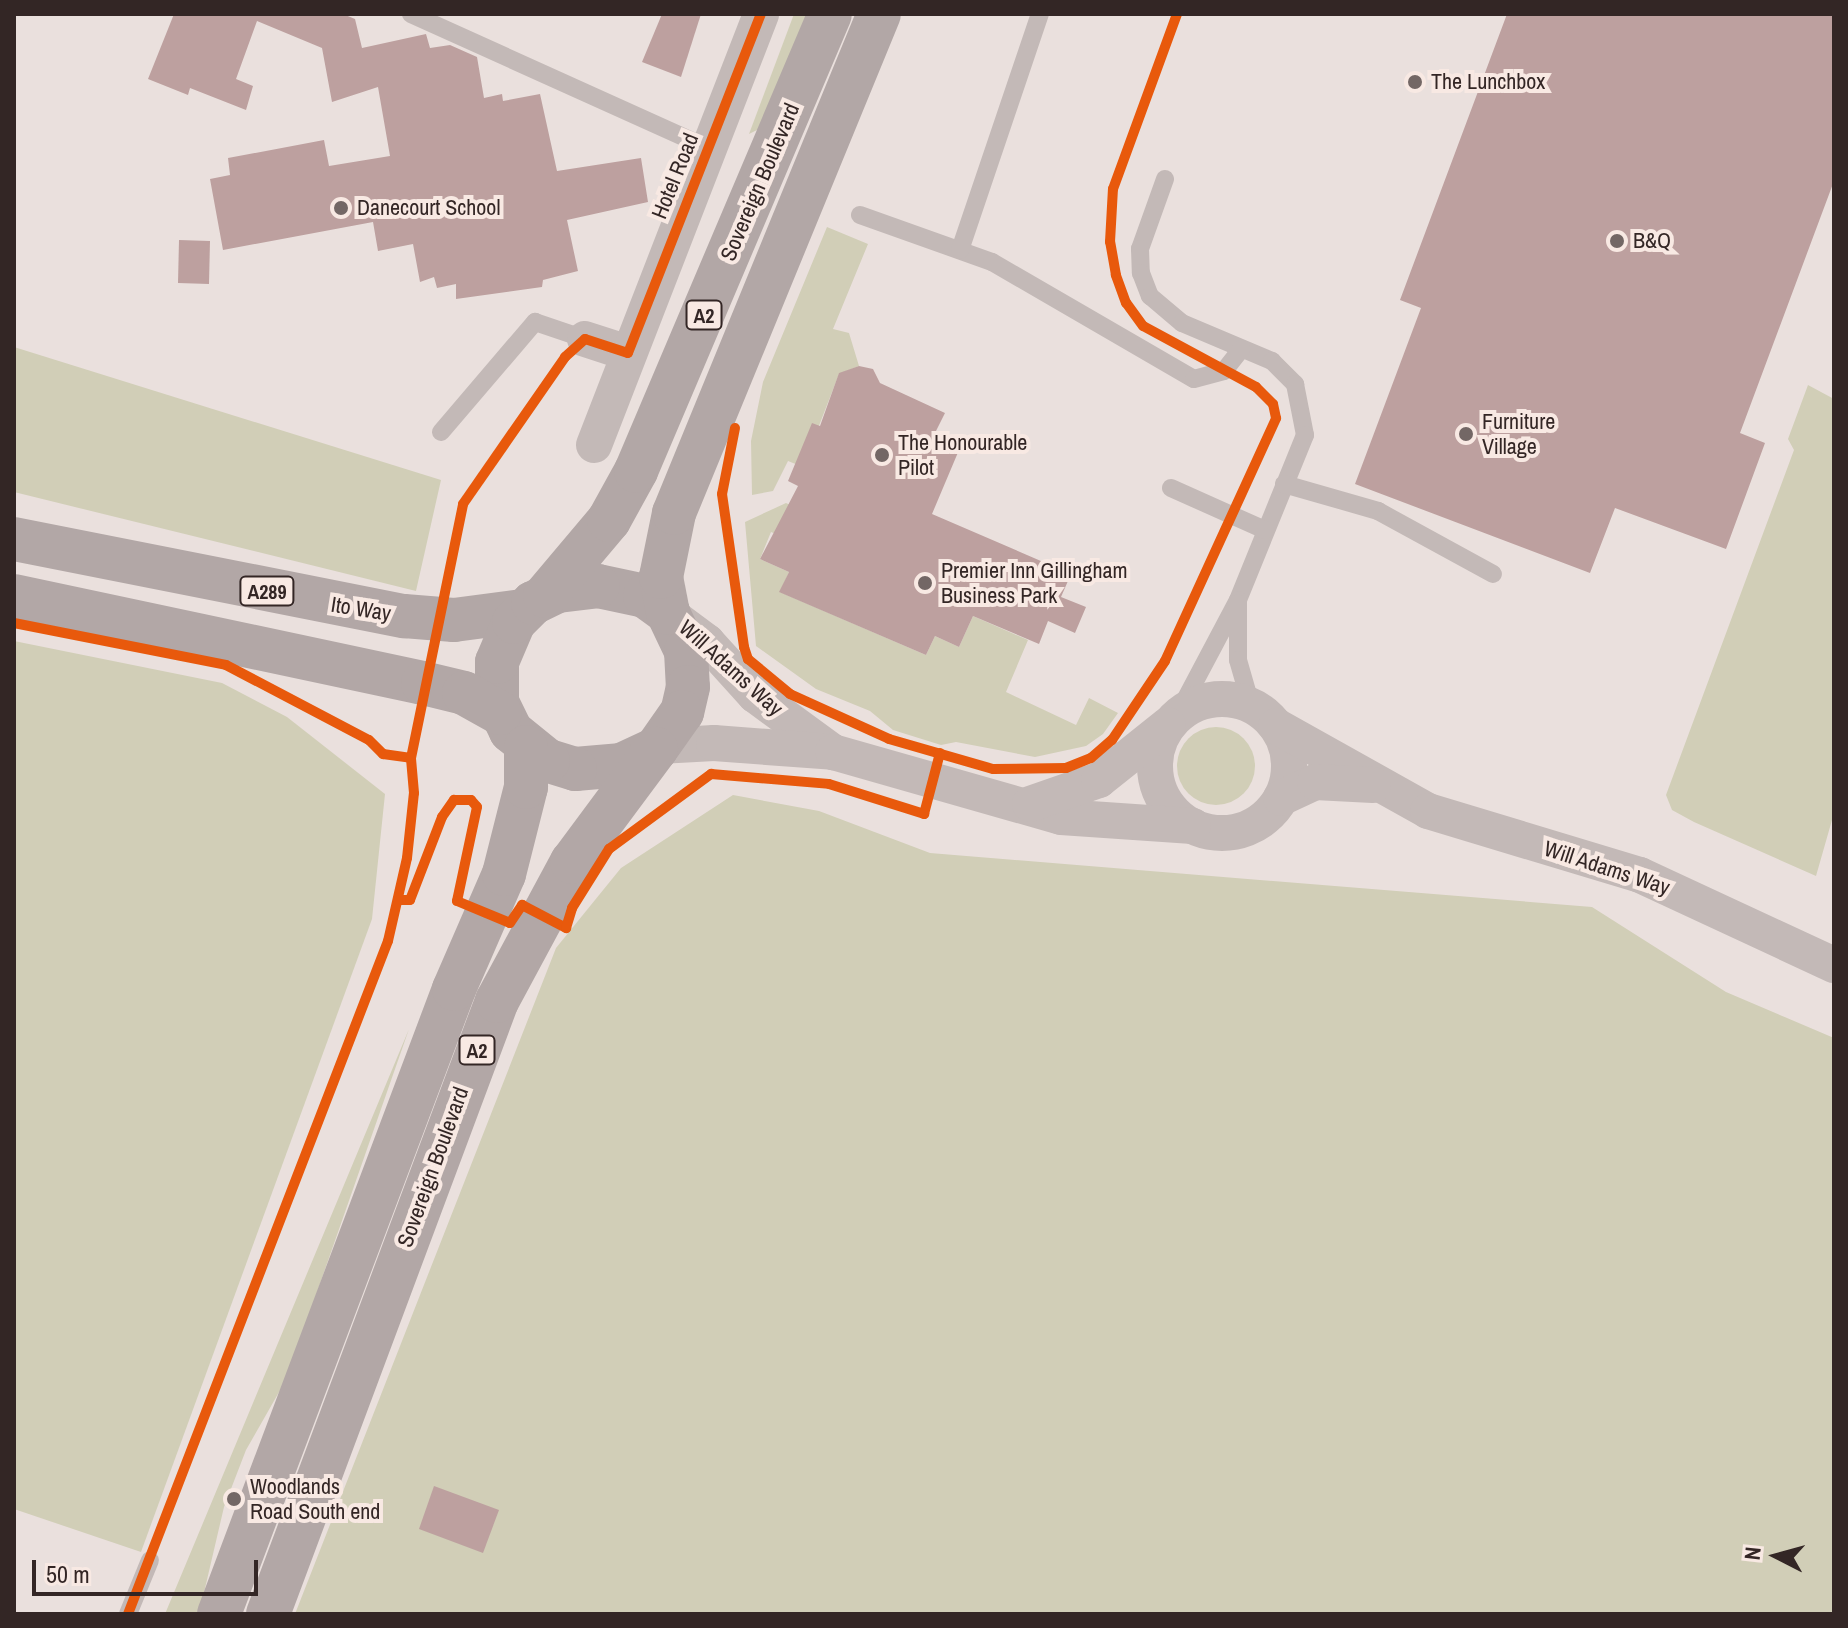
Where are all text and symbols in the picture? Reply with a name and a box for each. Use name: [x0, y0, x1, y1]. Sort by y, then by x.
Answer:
place label: The Lunchbox: [1431, 69, 1545, 95]
marker: The Lunchbox: [1406, 73, 1424, 91]
street label: Sovereign Boulevard: [715, 99, 805, 265]
street label: Hotel Road: [646, 129, 704, 223]
place label: Danecourt School: [357, 195, 500, 221]
marker: Danecourt School: [332, 199, 350, 217]
place label: B&Q: [1633, 228, 1671, 254]
marker: B&Q: [1608, 232, 1626, 250]
road number: A2: [684, 299, 724, 331]
place label: Furniture Village: [1482, 408, 1555, 460]
marker: Furniture Village: [1457, 425, 1475, 443]
place label: The Honourable Pilot: [898, 429, 1027, 480]
marker: The Honourable Pilot: [873, 446, 891, 464]
place label: Premier Inn Gillingham Business Park: [941, 557, 1127, 608]
marker: Premier Inn Gillingham Business Park: [916, 574, 934, 592]
road number: A289: [239, 575, 295, 607]
street label: Ito Way: [329, 591, 393, 627]
street label: Will Adams Way: [673, 614, 789, 722]
street label: Will Adams Way: [1540, 835, 1674, 901]
road number: A2: [457, 1034, 497, 1066]
street label: Sovereign Boulevard: [392, 1083, 474, 1251]
place label: Woodlands Road South end: [250, 1473, 380, 1524]
marker: Woodlands Road South end: [225, 1490, 243, 1508]
north arrow: [1736, 1516, 1816, 1596]
scale bar: [36, 1544, 262, 1594]
text: N: [1737, 1545, 1768, 1562]
text: 50 m: [46, 1558, 90, 1590]

